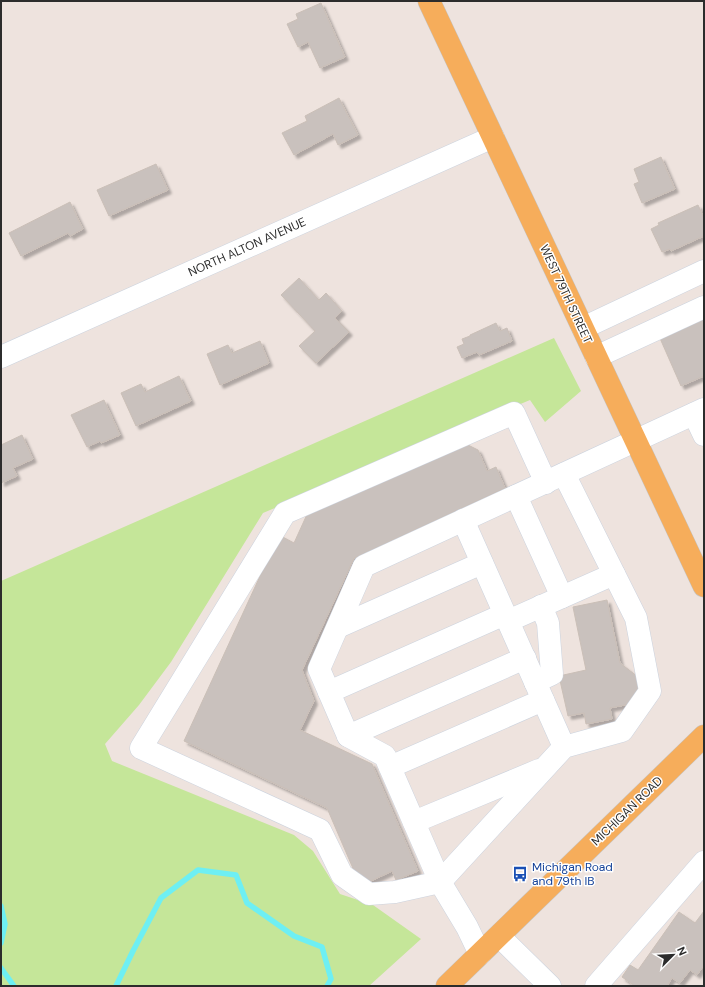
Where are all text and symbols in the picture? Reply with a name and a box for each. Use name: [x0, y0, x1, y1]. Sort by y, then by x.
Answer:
street label: NORTH ALTON AVENUE: [186, 214, 309, 280]
street label: WEST 79TH STREET: [536, 242, 596, 346]
street label: MICHIGAN ROAD: [588, 773, 666, 849]
place label: Michigan Road and 79th IB: [532, 859, 613, 889]
bus stop icon: Michigan Road and 79th IB: [511, 865, 529, 883]
north arrow: [653, 935, 693, 975]
text: N: [674, 944, 690, 957]

